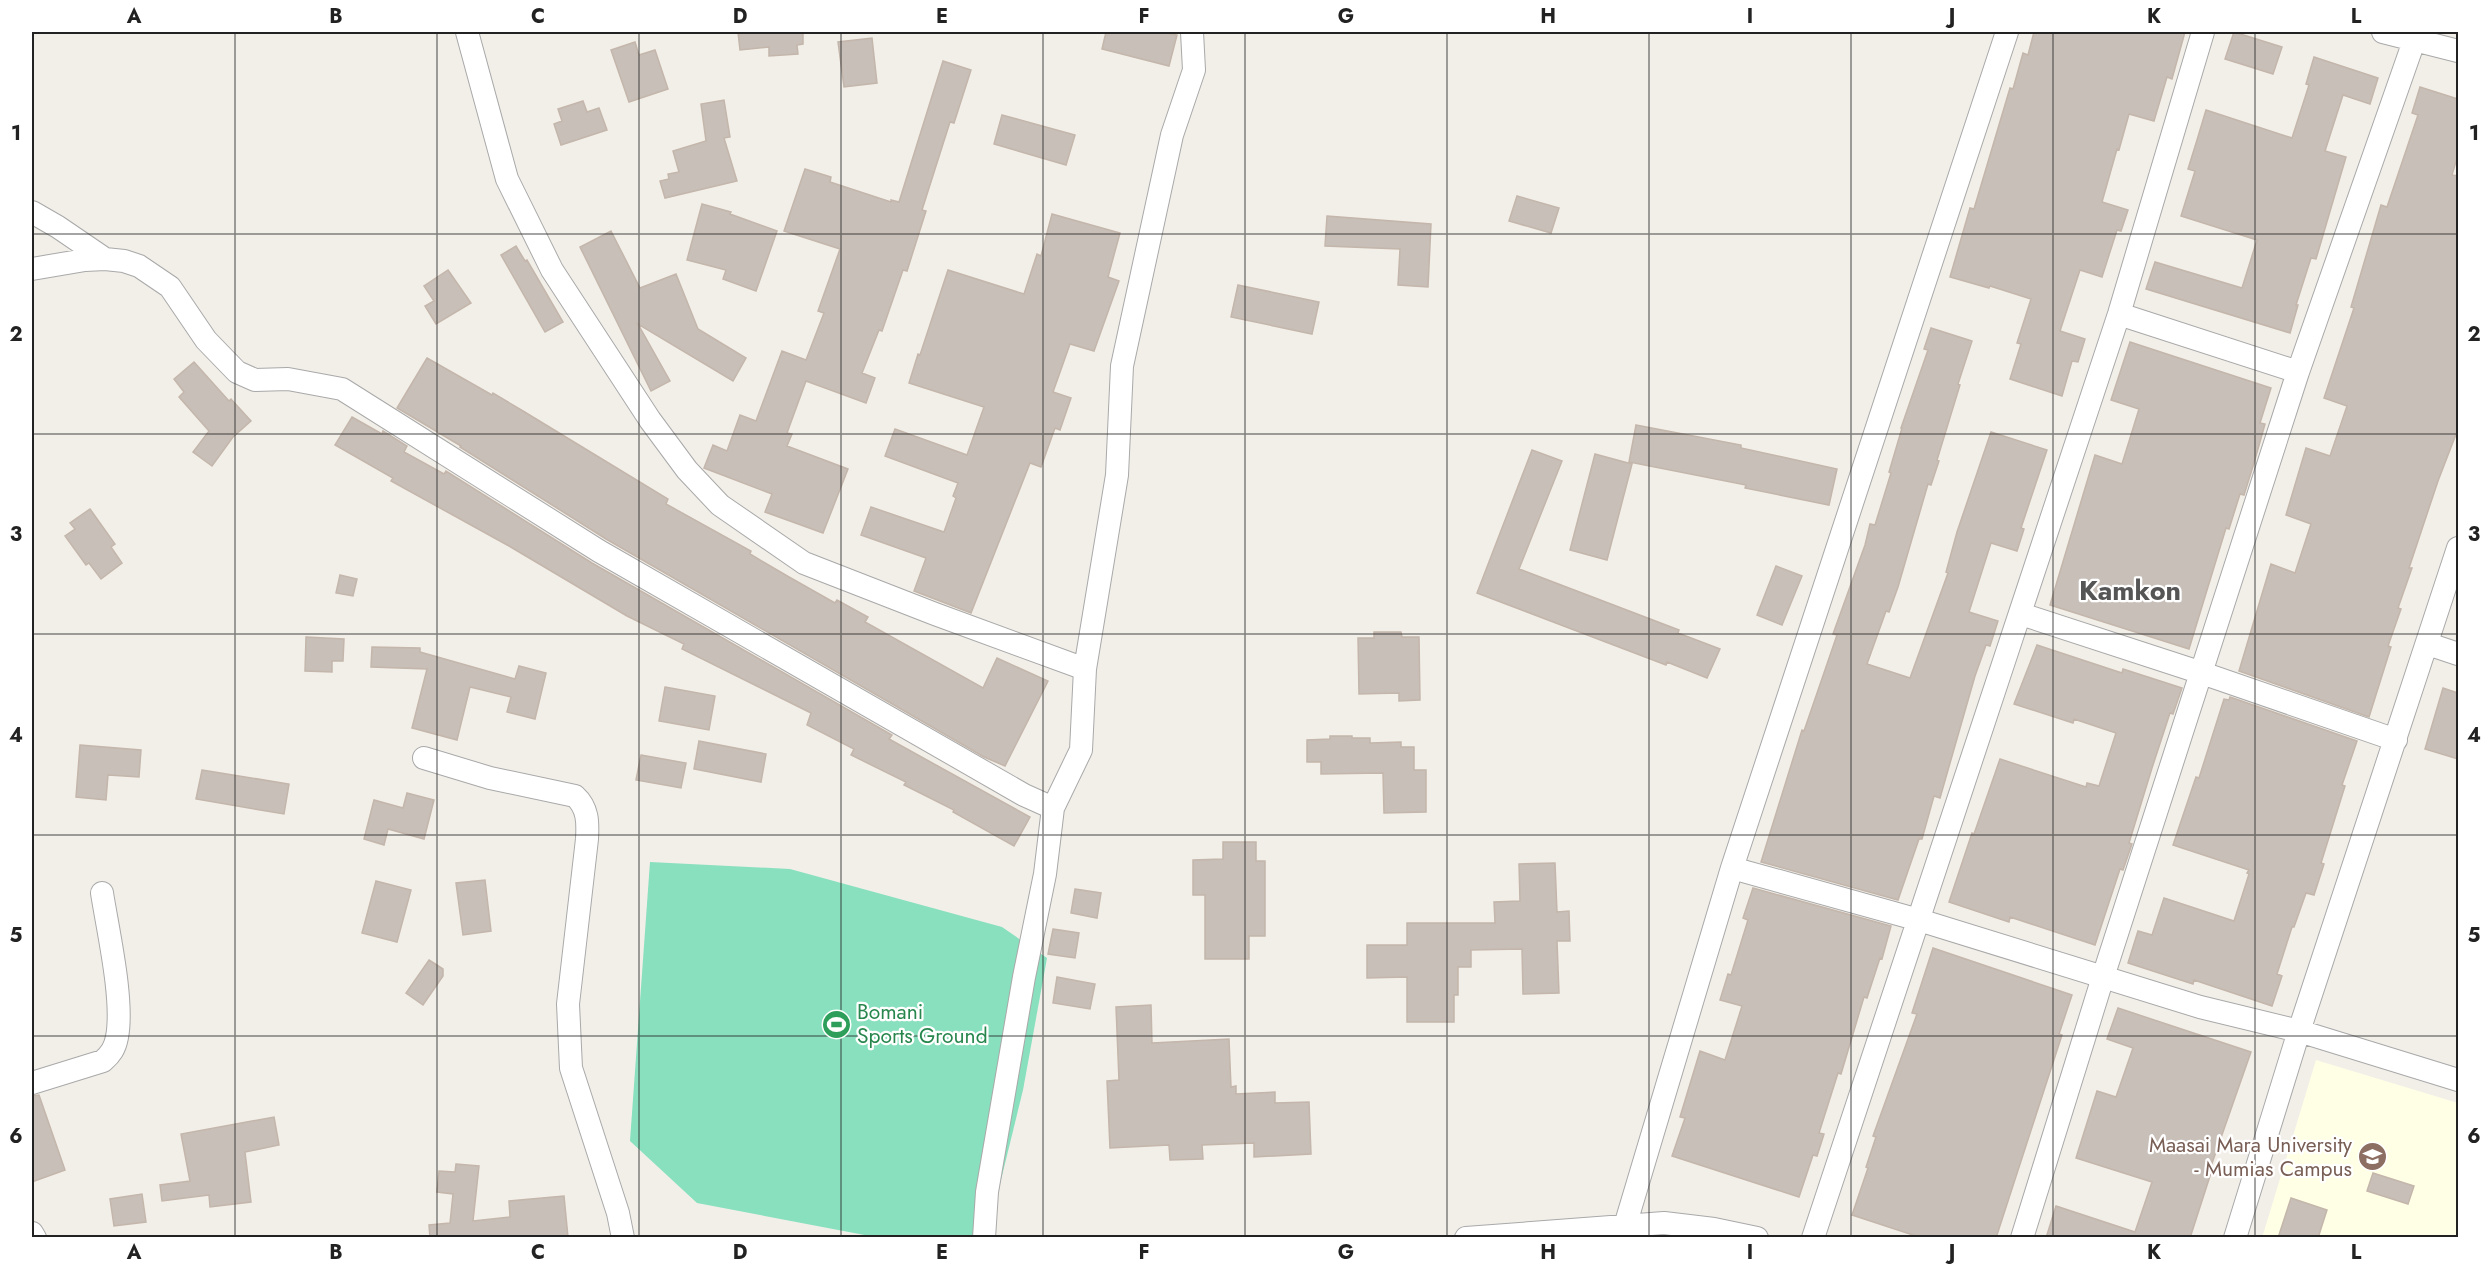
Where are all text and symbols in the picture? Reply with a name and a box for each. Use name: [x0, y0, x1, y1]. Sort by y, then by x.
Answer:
text: A: [126, 2, 142, 31]
text: B: [329, 2, 343, 31]
text: C: [531, 2, 545, 31]
text: D: [733, 2, 747, 31]
text: E: [936, 2, 948, 31]
text: F: [1138, 2, 1150, 31]
text: G: [1338, 2, 1354, 31]
text: H: [1540, 2, 1556, 31]
text: I: [1747, 2, 1753, 31]
text: J: [1945, 2, 1955, 31]
text: K: [2147, 2, 2161, 31]
text: L: [2351, 2, 2362, 31]
text: 1: [11, 119, 21, 148]
text: 1: [2469, 119, 2479, 148]
text: 2: [9, 320, 23, 349]
text: 2: [2467, 320, 2481, 349]
text: 3: [10, 520, 22, 549]
text: 3: [2468, 520, 2480, 549]
district label: Kamkon: [2079, 571, 2181, 610]
text: 4: [9, 721, 23, 750]
text: 4: [2467, 721, 2481, 750]
text: 5: [10, 921, 23, 950]
text: 5: [2468, 921, 2481, 950]
place label: Bomani Sports Ground: [857, 997, 988, 1051]
sports icon: Bomani Sports Ground: [820, 1008, 852, 1040]
text: 6: [9, 1122, 23, 1151]
text: 6: [2467, 1122, 2481, 1151]
place label: Maasai Mara University - Mumias Campus: [2149, 1130, 2353, 1184]
school or university icon: Maasai Mara University - Mumias Campus: [2357, 1141, 2389, 1173]
text: A: [126, 1238, 142, 1267]
text: B: [329, 1238, 343, 1267]
text: C: [531, 1238, 545, 1267]
text: D: [733, 1238, 747, 1267]
text: E: [936, 1238, 948, 1267]
text: F: [1138, 1238, 1150, 1267]
text: G: [1338, 1238, 1354, 1267]
text: H: [1540, 1238, 1556, 1267]
text: I: [1747, 1238, 1753, 1267]
text: J: [1945, 1238, 1955, 1267]
text: K: [2147, 1238, 2161, 1267]
text: L: [2351, 1238, 2362, 1267]

